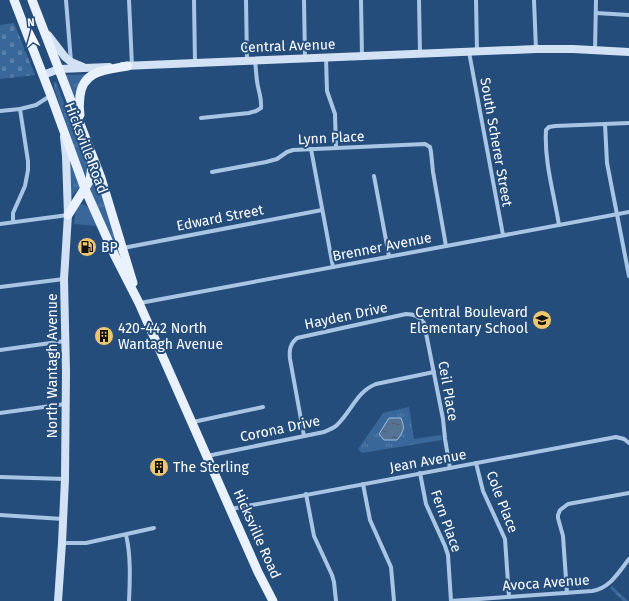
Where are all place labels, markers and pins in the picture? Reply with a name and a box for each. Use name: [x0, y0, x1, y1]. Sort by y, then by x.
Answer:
fuel station icon: BP: [76, 236, 98, 258]
place label: BP: [101, 239, 118, 256]
place label: Central Boulevard Elementary School: [410, 304, 528, 337]
school or university icon: Central Boulevard Elementary School: [531, 309, 553, 331]
place label: 420-442 North Wantagh Avenue: [118, 320, 223, 353]
building icon: 420-442 North Wantagh Avenue: [93, 325, 115, 347]
building icon: The Sterling: [148, 456, 170, 478]
place label: The Sterling: [173, 459, 250, 476]

